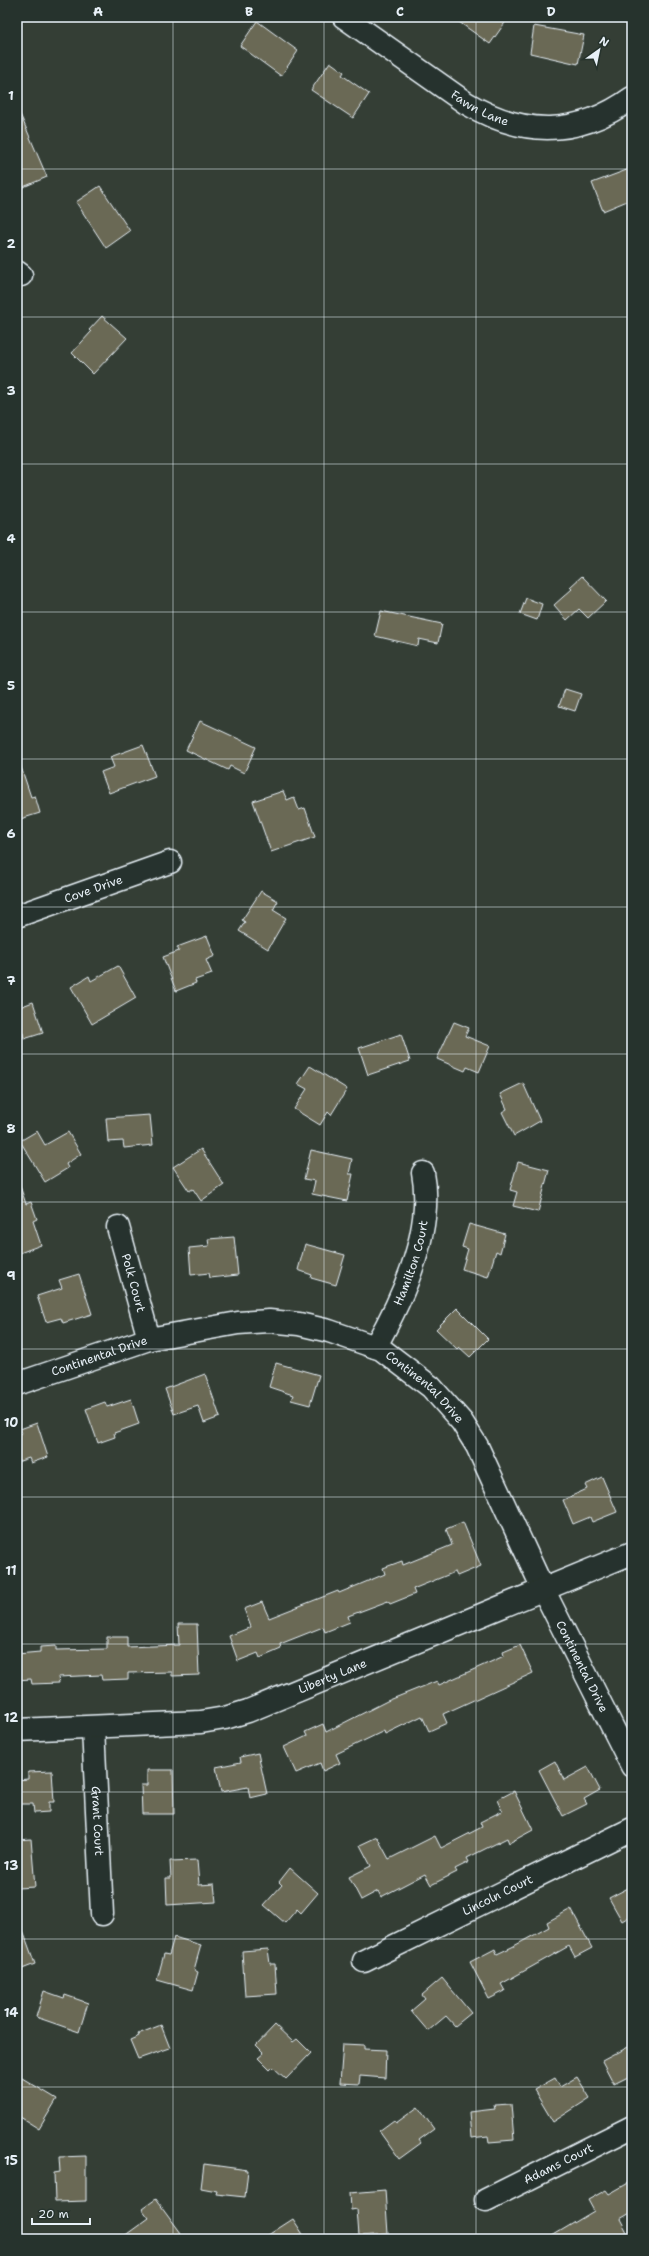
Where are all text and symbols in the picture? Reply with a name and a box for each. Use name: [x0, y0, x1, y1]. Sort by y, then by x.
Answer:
text: A: [93, 3, 103, 20]
text: B: [245, 3, 253, 20]
text: C: [396, 3, 404, 20]
text: D: [546, 3, 556, 20]
north arrow: [579, 30, 619, 70]
text: N: [596, 33, 612, 51]
text: 1: [8, 87, 14, 104]
street label: Fawn Lane: [448, 87, 511, 130]
text: 2: [6, 235, 16, 252]
text: 3: [6, 382, 16, 399]
text: 4: [6, 530, 16, 547]
text: 5: [7, 677, 15, 694]
text: 6: [6, 825, 16, 842]
street label: Cove Drive: [62, 871, 125, 907]
text: 7: [6, 972, 16, 989]
text: 8: [6, 1120, 16, 1137]
street label: Hamilton Court: [390, 1219, 432, 1308]
street label: Polk Court: [118, 1252, 149, 1314]
text: 9: [6, 1267, 16, 1284]
street label: Continental Drive: [49, 1332, 150, 1380]
street label: Continental Drive: [382, 1347, 467, 1427]
text: 10: [4, 1414, 18, 1431]
text: 11: [5, 1562, 17, 1579]
street label: Continental Drive: [552, 1618, 612, 1715]
street label: Liberty Lane: [296, 1655, 369, 1697]
text: 12: [4, 1709, 18, 1726]
street label: Grant Court: [88, 1786, 107, 1856]
text: 13: [4, 1857, 18, 1874]
street label: Lincoln Court: [460, 1871, 536, 1919]
text: 14: [4, 2004, 18, 2021]
street label: Adams Court: [521, 2140, 596, 2188]
text: 15: [4, 2152, 18, 2169]
scale bar: [32, 2200, 90, 2226]
text: 20 m: [38, 2206, 69, 2222]

